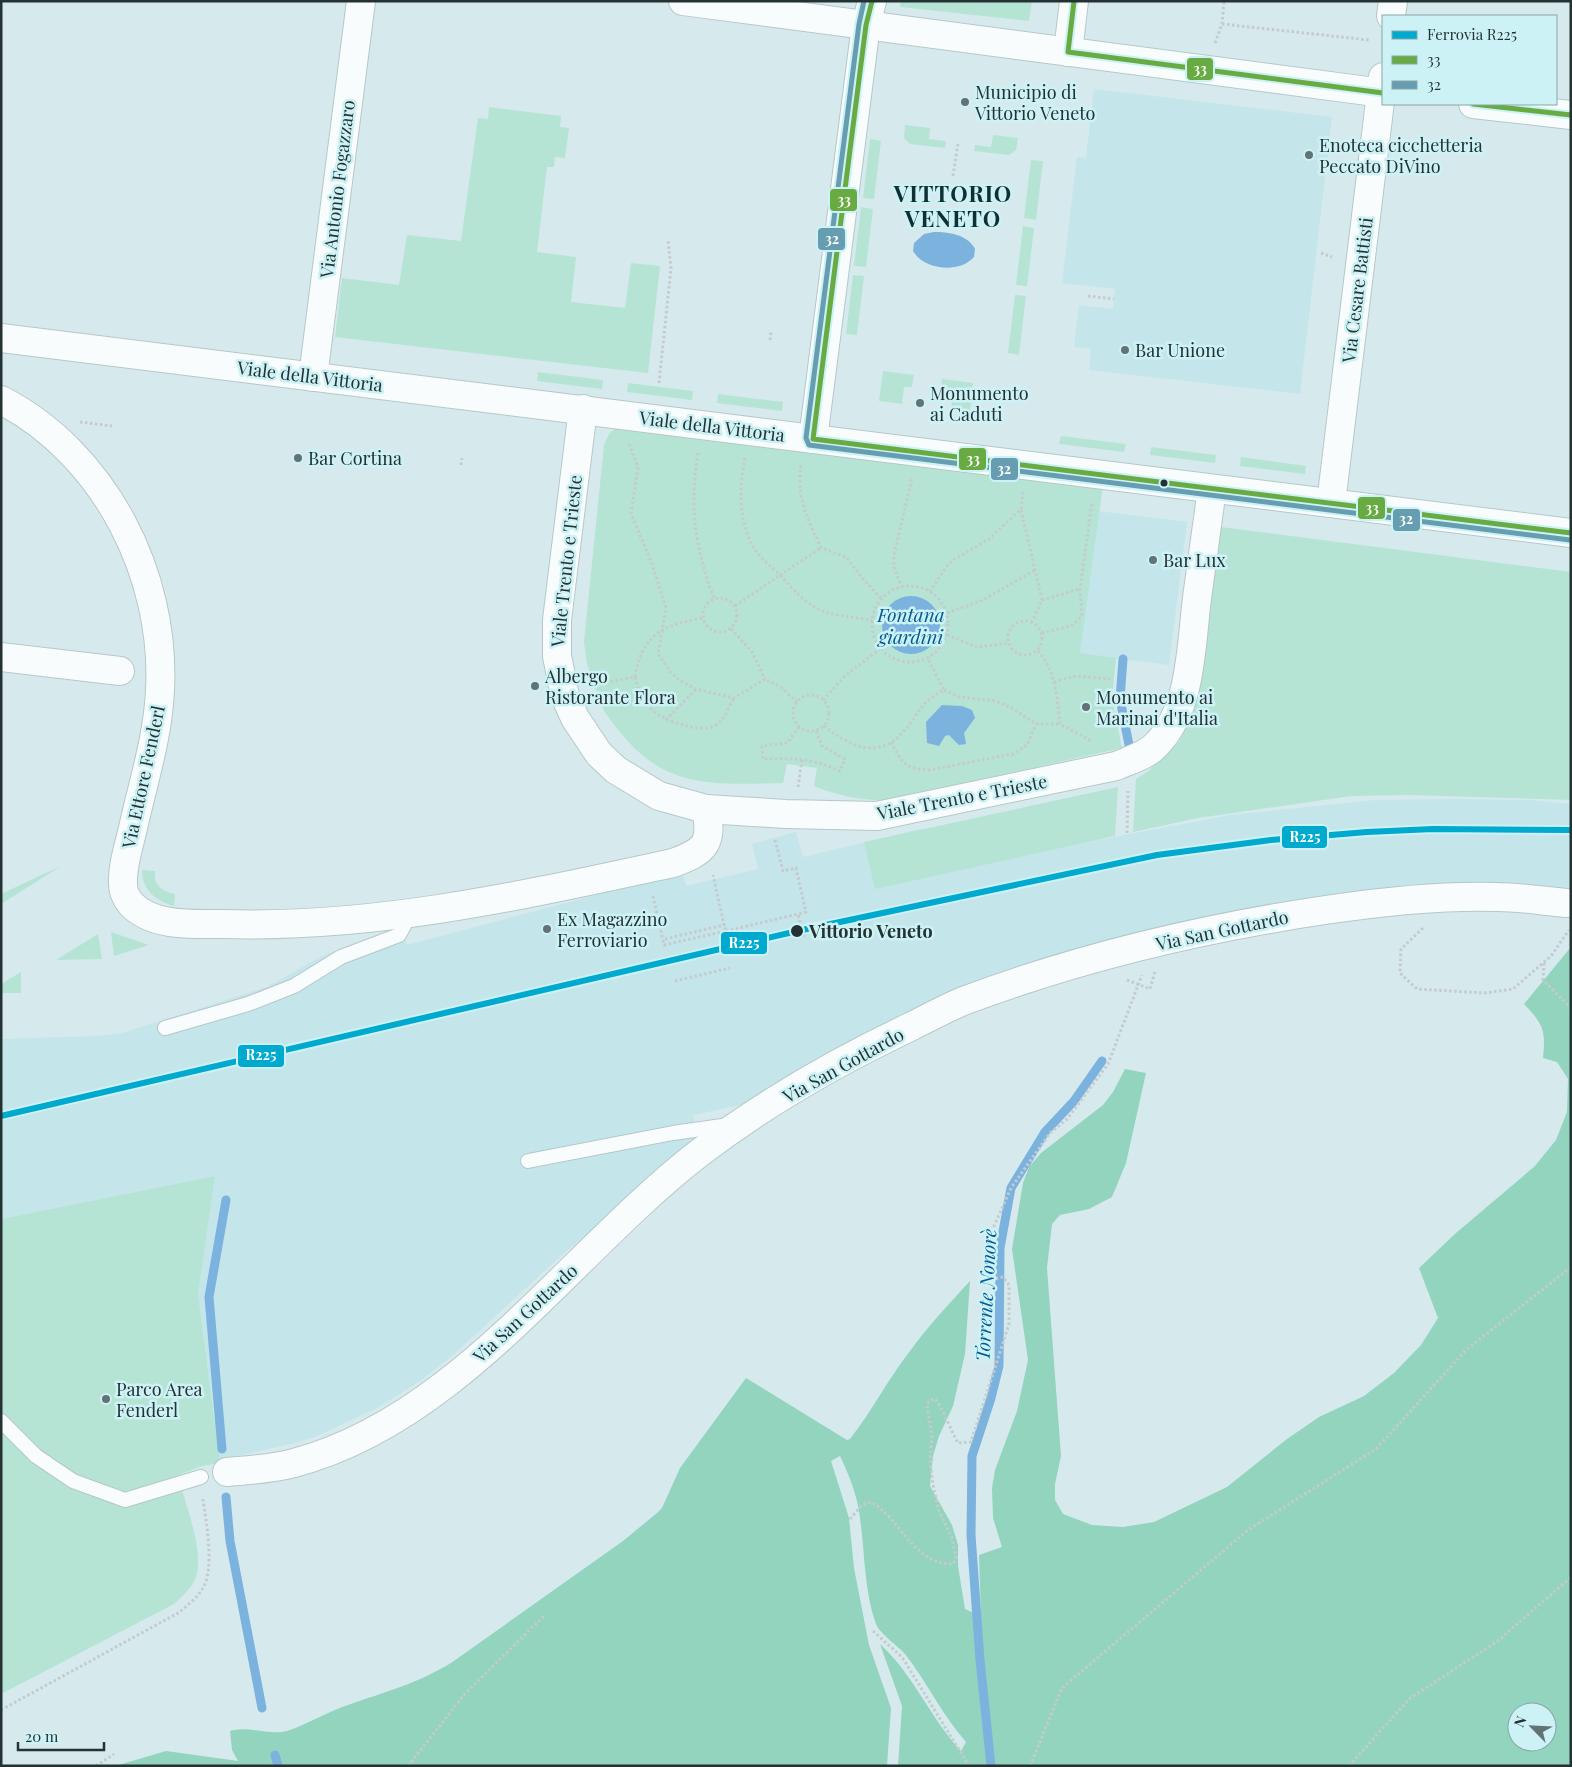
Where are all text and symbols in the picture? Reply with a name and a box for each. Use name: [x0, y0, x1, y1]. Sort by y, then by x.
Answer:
legend: [1382, 15, 1557, 105]
text: Ferrovia R225: [1427, 24, 1517, 44]
text: 33: [1427, 49, 1441, 69]
line badge: 33: [1186, 57, 1214, 81]
text: 33: [1193, 59, 1207, 78]
text: 32: [1427, 74, 1441, 94]
place label: Municipio di Vittorio Veneto: [974, 80, 1096, 125]
marker: Municipio di Vittorio Veneto: [959, 96, 971, 108]
street label: Via Antonio Fogazzaro: [314, 99, 360, 280]
place label: Enoteca cicchetteria Peccato DiVino: [1319, 133, 1483, 178]
marker: Enoteca cicchetteria Peccato DiVino: [1303, 149, 1315, 161]
district label: VITTORIO VENETO: [893, 178, 1012, 233]
line badge: 33: [829, 188, 858, 212]
text: 33: [837, 190, 851, 209]
street label: Via Cesare Battisti: [1336, 216, 1378, 365]
line badge: 32: [817, 227, 846, 251]
text: 32: [825, 229, 839, 248]
place label: Bar Unione: [1135, 338, 1225, 362]
marker: Bar Unione: [1119, 344, 1131, 356]
street label: Viale della Vittoria: [235, 355, 384, 397]
place label: Monumento ai Caduti: [930, 381, 1029, 426]
marker: Monumento ai Caduti: [914, 397, 926, 409]
street label: Viale della Vittoria: [637, 405, 786, 447]
place label: Bar Cortina: [308, 446, 402, 470]
line badge: 33: [958, 447, 987, 471]
text: 33: [966, 449, 980, 468]
marker: Bar Cortina: [292, 452, 304, 464]
line badge: 32: [990, 457, 1019, 481]
text: 32: [997, 459, 1011, 478]
street label: Viale Trento e Trieste: [545, 474, 587, 649]
unlabelled marker: [1159, 478, 1169, 488]
line badge: 33: [1357, 496, 1386, 520]
text: 33: [1365, 498, 1379, 517]
line badge: 32: [1392, 508, 1421, 532]
text: 32: [1399, 509, 1413, 528]
place label: Bar Lux: [1163, 548, 1226, 572]
marker: Bar Lux: [1147, 554, 1159, 566]
water label: Fontana giardini: [876, 601, 945, 649]
place label: Albergo Ristorante Flora: [544, 664, 676, 709]
marker: Albergo Ristorante Flora: [529, 680, 541, 692]
place label: Monumento ai Marinai d'Italia: [1096, 685, 1218, 730]
marker: Monumento ai Marinai d'Italia: [1080, 701, 1092, 713]
street label: Via Ettore Fenderl: [116, 703, 170, 852]
street label: Viale Trento e Trieste: [874, 769, 1049, 825]
line badge: R225: [1281, 825, 1328, 849]
text: R225: [1290, 827, 1320, 846]
street label: Via San Gottardo: [1153, 904, 1291, 956]
place label: Ex Magazzino Ferroviario: [557, 907, 668, 952]
place label: Vittorio Veneto: [808, 919, 933, 943]
marker: Ex Magazzino Ferroviario: [541, 923, 553, 935]
marker: Vittorio Veneto: [789, 923, 805, 939]
line badge: R225: [720, 931, 768, 955]
text: R225: [729, 933, 759, 952]
street label: Via San Gottardo: [777, 1022, 908, 1109]
line badge: R225: [237, 1044, 285, 1068]
text: R225: [246, 1045, 276, 1064]
water label: Torrente Nonorè: [969, 1228, 1001, 1362]
street label: Via San Gottardo: [467, 1258, 583, 1368]
place label: Parco Area Fenderl: [116, 1377, 203, 1422]
marker: Parco Area Fenderl: [100, 1393, 112, 1405]
north arrow: [1507, 1702, 1557, 1752]
text: N: [1509, 1713, 1530, 1730]
scale bar: [18, 1720, 104, 1752]
text: 20 m: [25, 1726, 59, 1746]

